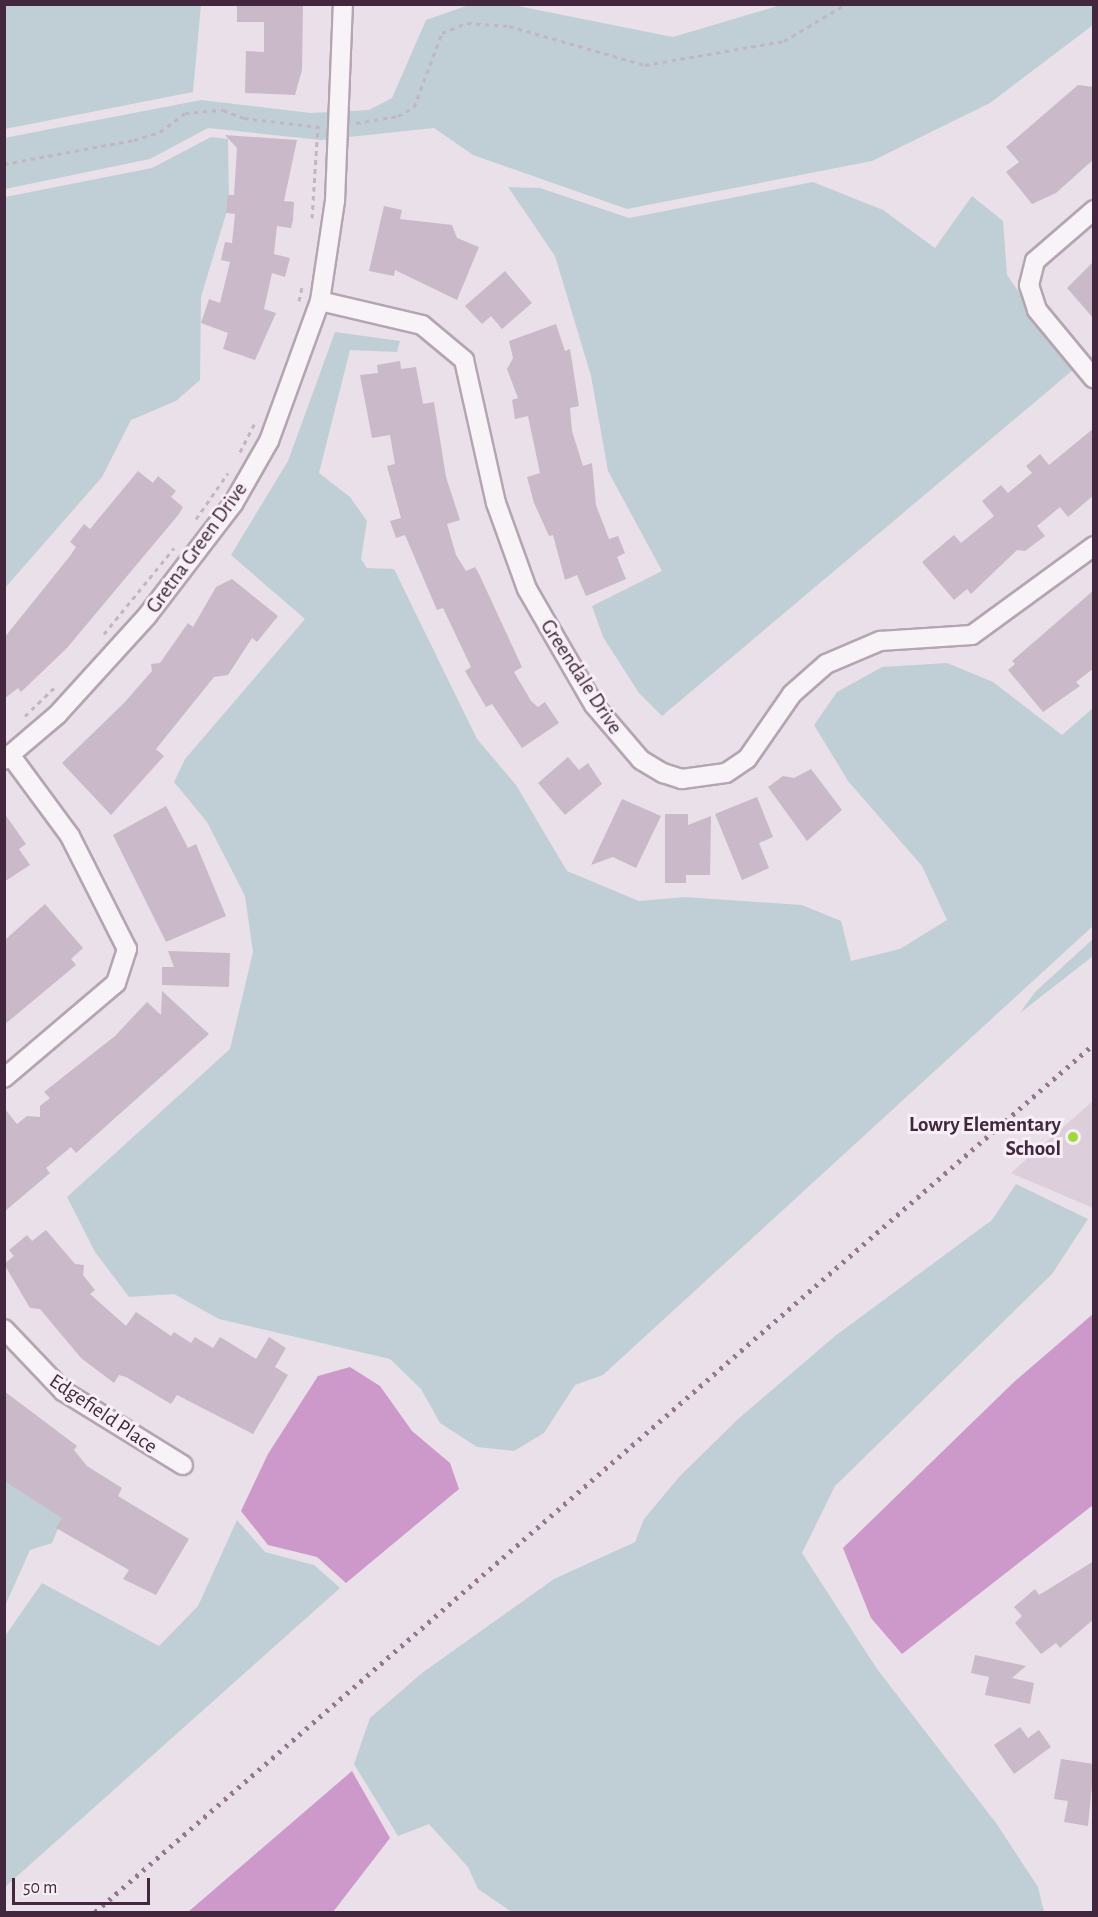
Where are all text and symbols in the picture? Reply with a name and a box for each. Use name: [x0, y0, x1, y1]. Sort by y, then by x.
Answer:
street label: Gretna Green Drive: [141, 478, 253, 618]
street label: Greendale Drive: [535, 615, 627, 739]
place label: Lowry Elementary School: [909, 1112, 1061, 1162]
marker: Lowry Elementary School: [1066, 1130, 1080, 1144]
street label: Edgefield Place: [44, 1369, 162, 1459]
scale bar: [15, 1866, 153, 1904]
text: 50 m: [23, 1879, 57, 1897]

